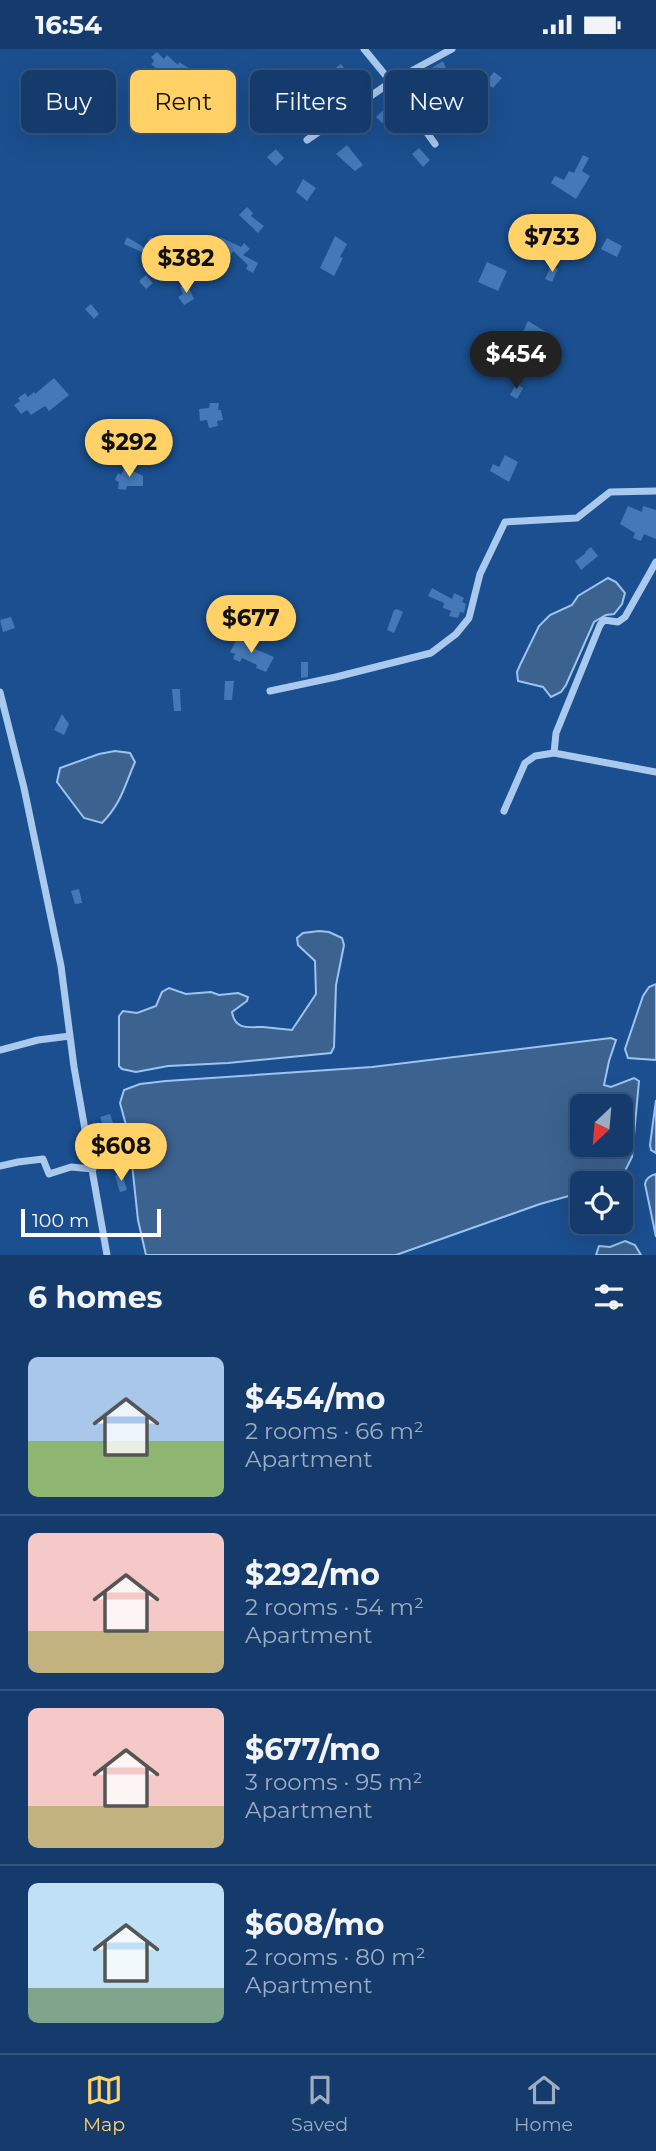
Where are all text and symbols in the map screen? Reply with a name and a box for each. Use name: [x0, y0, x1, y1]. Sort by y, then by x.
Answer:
text: 16:54: [35, 9, 102, 41]
chip: Buy: [21, 70, 116, 133]
chip: Rent: [130, 70, 236, 133]
chip: Filters: [250, 70, 371, 133]
chip: New: [385, 70, 488, 133]
pin: $733: [511, 215, 593, 274]
text: $733: [524, 223, 580, 251]
pin: $382: [145, 236, 227, 295]
text: $382: [158, 244, 214, 272]
pin: $454: [475, 331, 557, 391]
text: $454: [486, 340, 546, 368]
pin: $292: [88, 419, 170, 479]
text: $292: [101, 428, 157, 456]
pin: $677: [210, 595, 292, 655]
text: $677: [222, 604, 280, 632]
north arrow: [570, 1094, 634, 1157]
map controls: [570, 1094, 633, 1234]
pin: $608: [80, 1123, 162, 1183]
text: $608: [91, 1132, 151, 1160]
button: locate: [570, 1171, 633, 1234]
scale bar: [21, 1206, 161, 1238]
text: 100 m: [32, 1209, 89, 1232]
icon: filters: [590, 1278, 628, 1316]
text: 6 homes: [28, 1279, 163, 1316]
text: $454/mo: [245, 1380, 385, 1417]
icon: home: [84, 1385, 168, 1469]
text: 2 rooms · 66 m²: [245, 1417, 424, 1445]
text: Apartment: [245, 1445, 373, 1473]
text: $292/mo: [245, 1556, 380, 1593]
icon: home: [84, 1561, 168, 1645]
text: 2 rooms · 54 m²: [245, 1593, 424, 1621]
text: Apartment: [245, 1621, 373, 1649]
text: $677/mo: [245, 1731, 380, 1768]
icon: home: [84, 1736, 168, 1820]
text: 3 rooms · 95 m²: [245, 1768, 423, 1796]
text: Apartment: [245, 1796, 373, 1824]
text: $608/mo: [245, 1906, 385, 1943]
icon: home: [84, 1911, 168, 1995]
text: 2 rooms · 80 m²: [245, 1943, 426, 1971]
text: Apartment: [245, 1971, 373, 1999]
tab: Map: [83, 2071, 125, 2136]
tab: Saved: [291, 2071, 348, 2136]
tab: Home: [514, 2071, 573, 2136]

